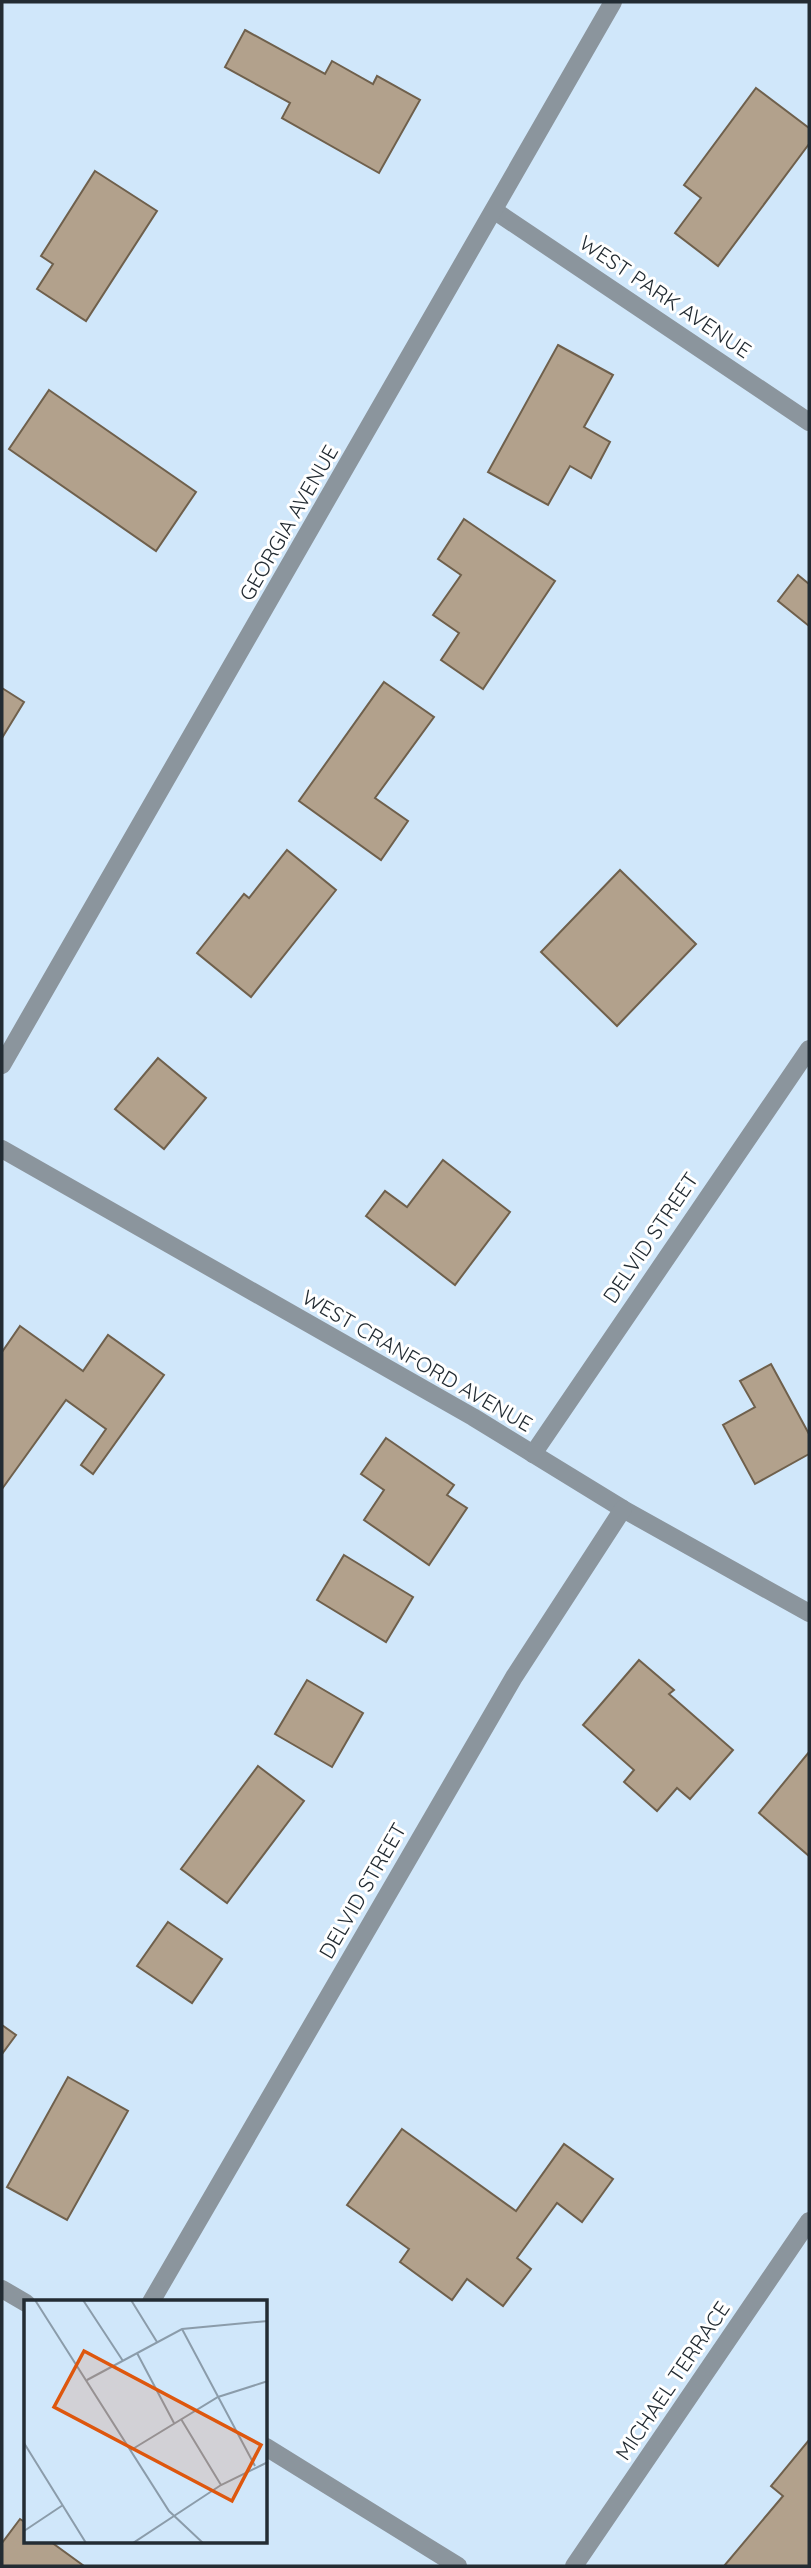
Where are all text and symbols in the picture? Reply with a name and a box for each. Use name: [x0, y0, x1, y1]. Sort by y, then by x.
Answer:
street label: WEST PARK AVENUE: [575, 229, 756, 363]
street label: GEORGIA AVENUE: [233, 440, 343, 605]
street label: DELVID STREET: [597, 1167, 704, 1308]
street label: WEST CRANFORD AVENUE: [298, 1283, 537, 1437]
street label: DELVID STREET: [313, 1818, 411, 1963]
street label: MICHAEL TERRACE: [609, 2296, 735, 2465]
inset map: [24, 2300, 268, 2544]

